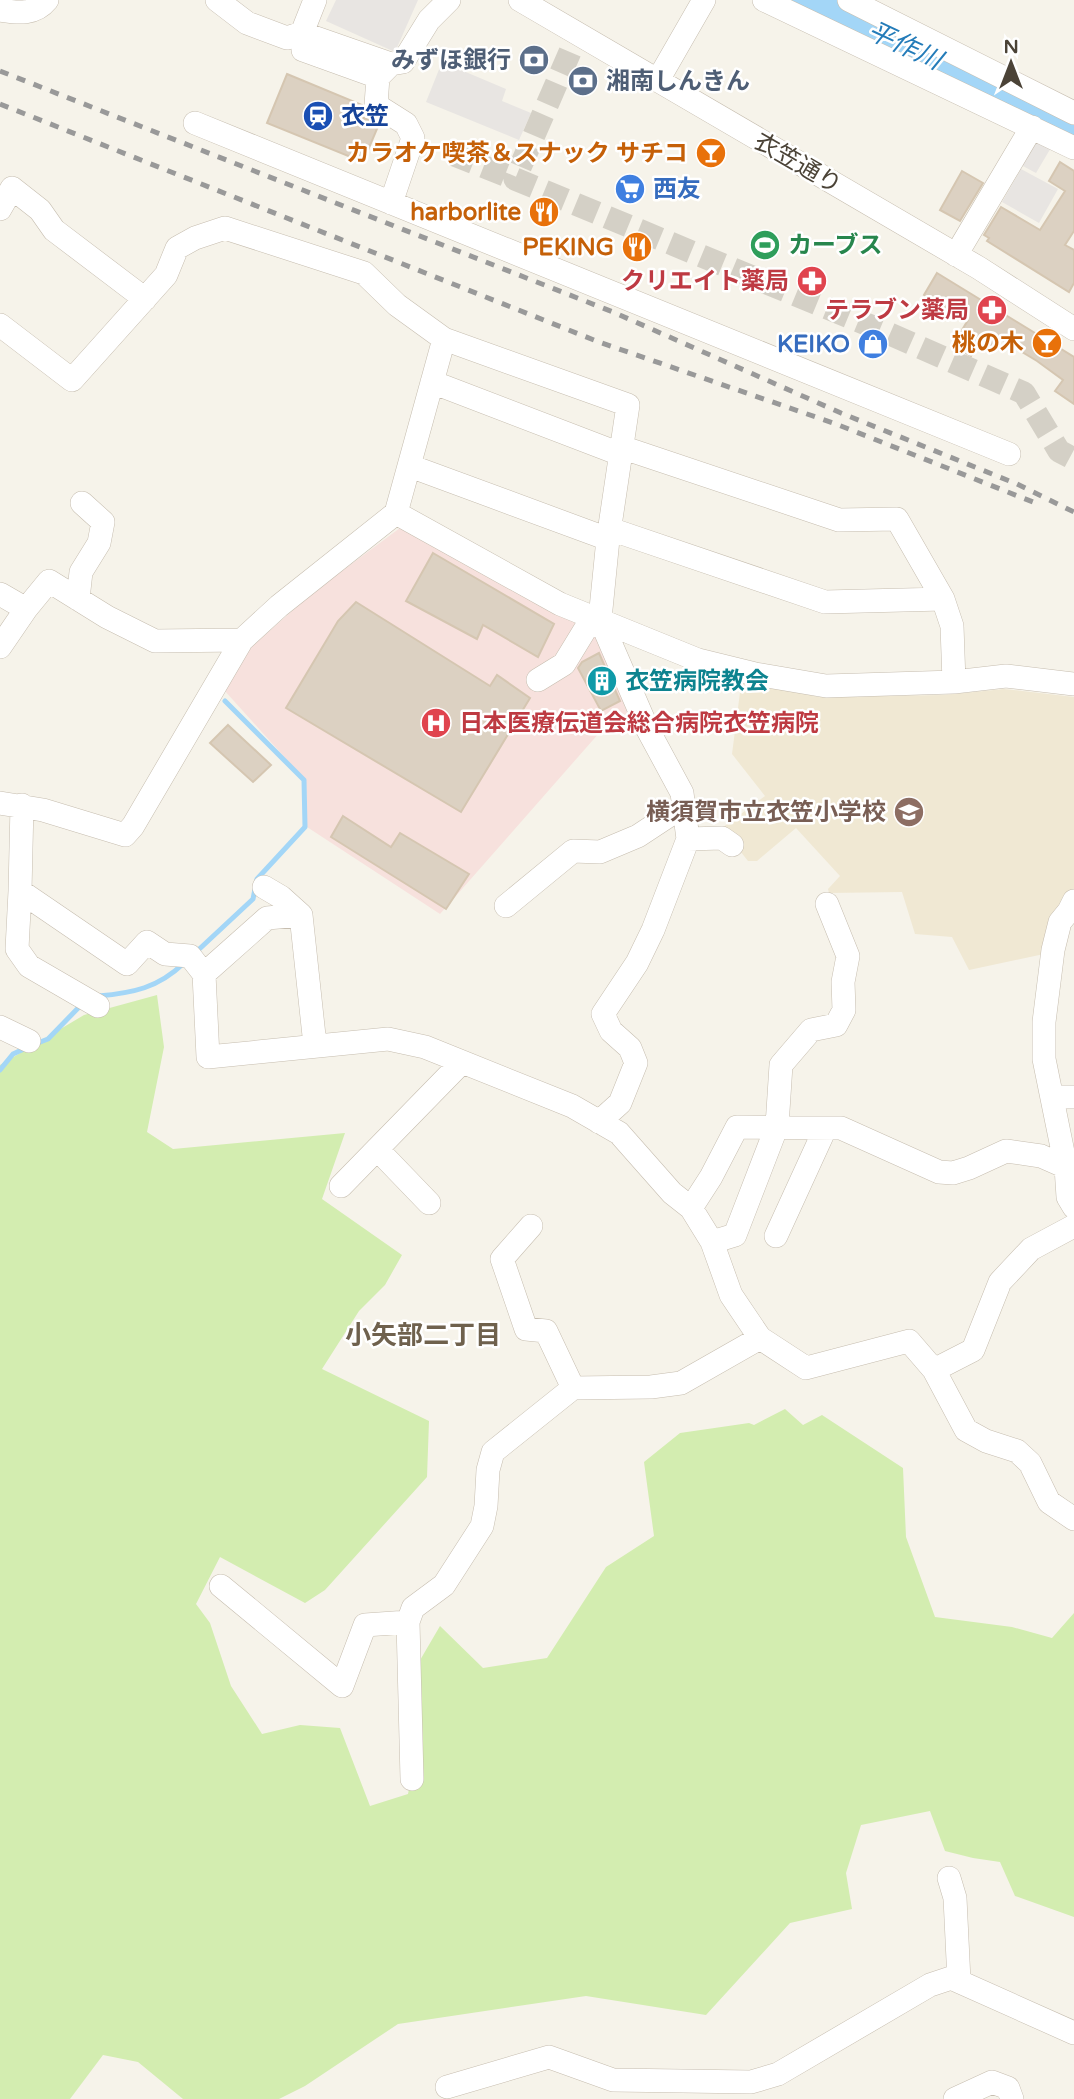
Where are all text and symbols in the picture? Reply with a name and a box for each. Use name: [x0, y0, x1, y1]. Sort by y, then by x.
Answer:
water label: 平作川: [863, 15, 949, 77]
north arrow: [976, 28, 1046, 98]
text: N: [1003, 36, 1019, 58]
bank icon: みずほ銀行: [517, 43, 551, 77]
place label: みずほ銀行: [391, 46, 511, 75]
bank icon: 湘南しんきん: [566, 64, 600, 98]
place label: 湘南しんきん: [606, 67, 750, 96]
station icon: 衣笠: [301, 99, 335, 133]
place label: 衣笠: [341, 102, 389, 131]
street label: 衣笠通り: [749, 127, 847, 200]
bar icon: カラオケ喫茶＆スナック サチコ: [694, 136, 728, 170]
place label: カラオケ喫茶＆スナック サチコ: [346, 139, 688, 168]
supermarket icon: 西友: [613, 172, 647, 206]
place label: 西友: [653, 175, 701, 204]
restaurant icon: harborlite: [527, 195, 561, 229]
place label: harborlite: [410, 198, 521, 227]
sports icon: カーブス: [748, 228, 782, 262]
restaurant icon: PEKING: [620, 230, 654, 264]
place label: カーブス: [788, 231, 883, 260]
place label: PEKING: [522, 233, 614, 262]
pharmacy icon: クリエイト薬局: [795, 264, 829, 298]
place label: クリエイト薬局: [621, 267, 789, 296]
pharmacy icon: テラブン薬局: [975, 293, 1009, 327]
place label: テラブン薬局: [825, 296, 969, 325]
bar icon: 桃の木: [1030, 326, 1064, 360]
shop icon: KEIKO: [856, 327, 890, 361]
place label: 桃の木: [952, 329, 1024, 358]
place label: KEIKO: [777, 330, 850, 359]
building icon: 衣笠病院教会: [585, 664, 619, 698]
place label: 衣笠病院教会: [625, 667, 769, 696]
hospital icon: 日本医療伝道会総合病院衣笠病院: [419, 706, 453, 740]
place label: 日本医療伝道会総合病院衣笠病院: [459, 709, 819, 738]
school or university icon: 横須賀市立衣笠小学校: [892, 795, 926, 829]
place label: 横須賀市立衣笠小学校: [646, 798, 886, 827]
district label: 小矢部二丁目: [345, 1320, 501, 1351]

